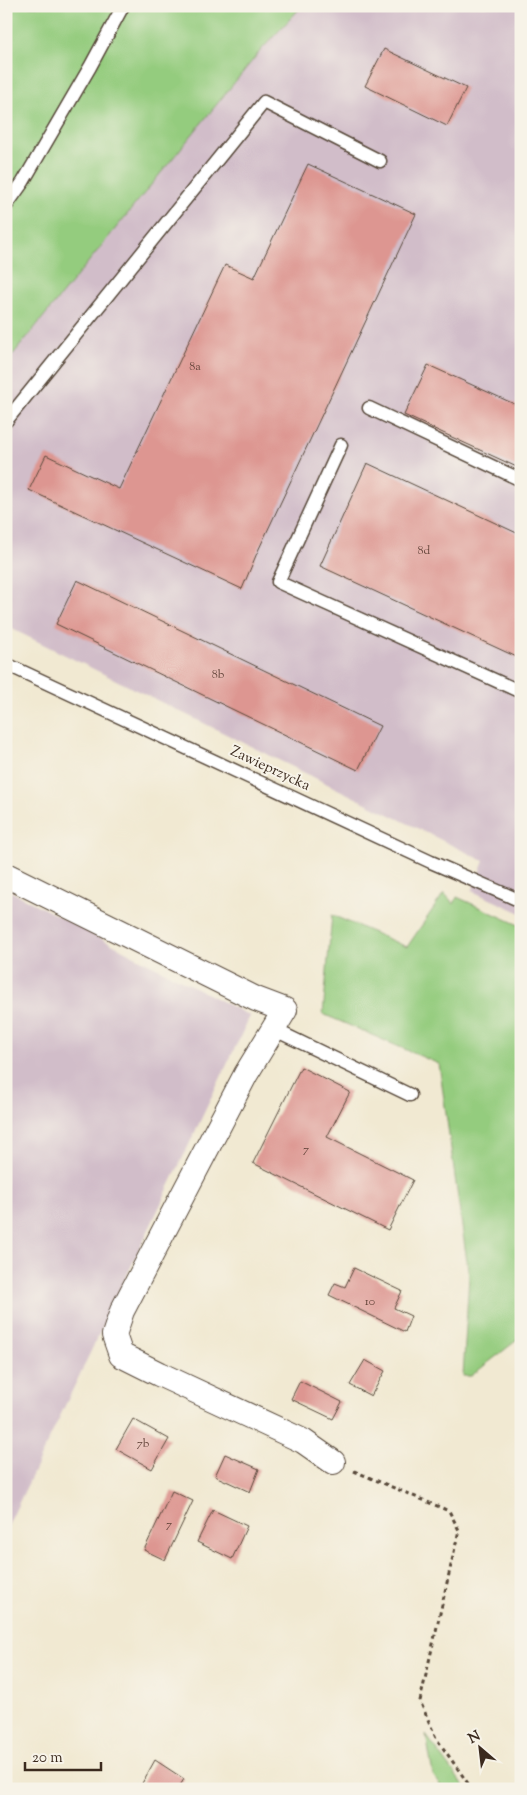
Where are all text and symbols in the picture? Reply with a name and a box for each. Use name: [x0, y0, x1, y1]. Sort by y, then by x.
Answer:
house number: 8a: [189, 358, 201, 376]
house number: 8d: [418, 542, 431, 560]
house number: 8b: [212, 666, 225, 684]
street label: Zawieprzycka: [227, 741, 313, 797]
house number: 7: [303, 1141, 309, 1159]
house number: 10: [365, 1293, 375, 1311]
house number: 7b: [137, 1435, 150, 1453]
house number: 7: [166, 1516, 172, 1534]
north arrow: [454, 1722, 504, 1772]
text: N: [465, 1727, 484, 1750]
scale bar: [25, 1740, 101, 1772]
text: 20 m: [32, 1748, 63, 1769]

